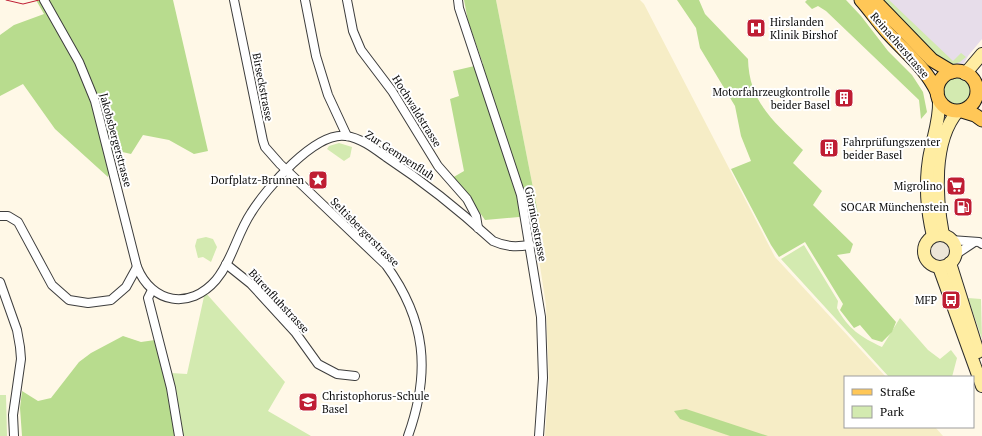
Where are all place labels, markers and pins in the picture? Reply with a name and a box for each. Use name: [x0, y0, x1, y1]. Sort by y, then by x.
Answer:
place label: Hirslanden Klinik Birshof: [770, 15, 839, 42]
hospital icon: Hirslanden Klinik Birshof: [745, 17, 767, 39]
place label: Motorfahrzeugkontrolle beider Basel: [713, 85, 830, 112]
building icon: Motorfahrzeugkontrolle beider Basel: [833, 87, 855, 109]
place label: Fahrprüfungszenter beider Basel: [843, 135, 941, 162]
building icon: Fahrprüfungszenter beider Basel: [818, 137, 840, 159]
place icon: Dorfplatz-Brunnen: [307, 169, 329, 191]
place label: Dorfplatz-Brunnen: [211, 173, 304, 187]
supermarket icon: Migrolino: [945, 175, 967, 197]
place label: Migrolino: [894, 179, 942, 193]
fuel station icon: SOCAR Münchenstein: [952, 196, 974, 218]
place label: SOCAR Münchenstein: [841, 200, 949, 214]
bus stop icon: MFP: [940, 289, 962, 311]
place label: MFP: [915, 293, 937, 307]
place label: Christophorus-Schule Basel: [322, 389, 430, 416]
school or university icon: Christophorus-Schule Basel: [297, 391, 319, 413]

